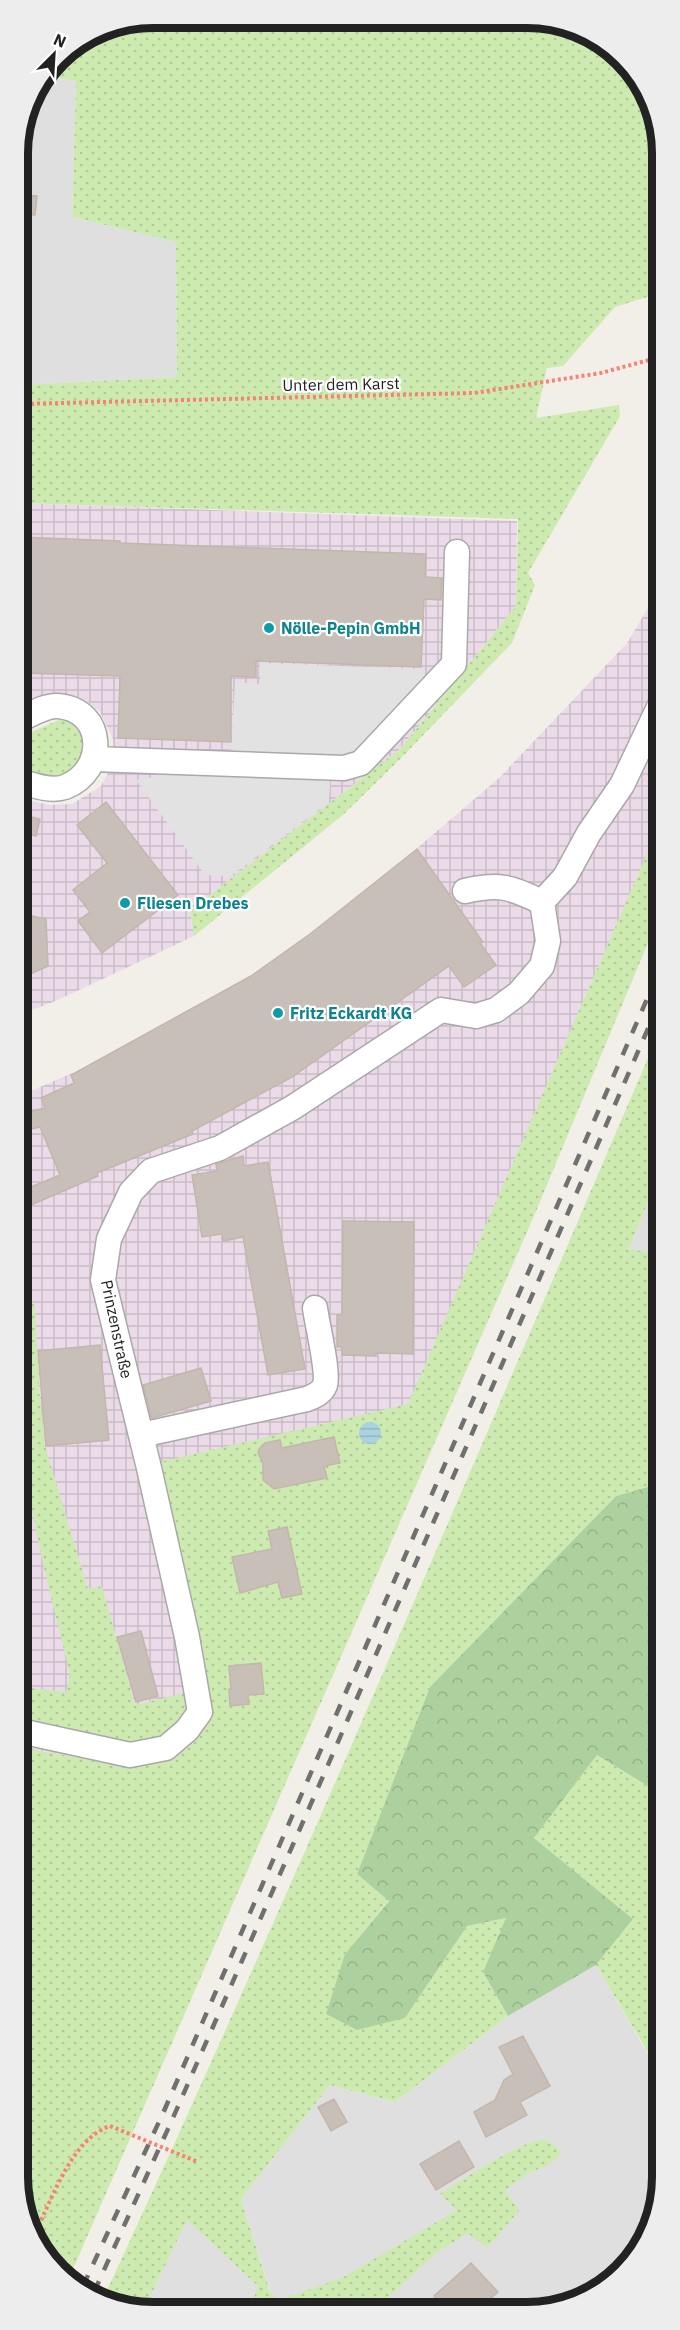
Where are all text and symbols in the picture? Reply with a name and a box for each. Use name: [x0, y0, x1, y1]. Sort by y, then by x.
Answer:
north arrow: [24, 24, 84, 84]
text: N: [51, 29, 69, 52]
street label: Unter dem Karst: [282, 373, 400, 395]
place label: Nölle-Pepin GmbH: [281, 618, 421, 638]
marker: Nölle-Pepin GmbH: [262, 621, 276, 635]
place label: Fliesen Drebes: [137, 893, 248, 913]
marker: Fliesen Drebes: [118, 896, 132, 910]
place label: Fritz Eckardt KG: [290, 1003, 412, 1023]
marker: Fritz Eckardt KG: [271, 1006, 285, 1020]
street label: Prinzenstraße: [97, 1278, 137, 1380]

